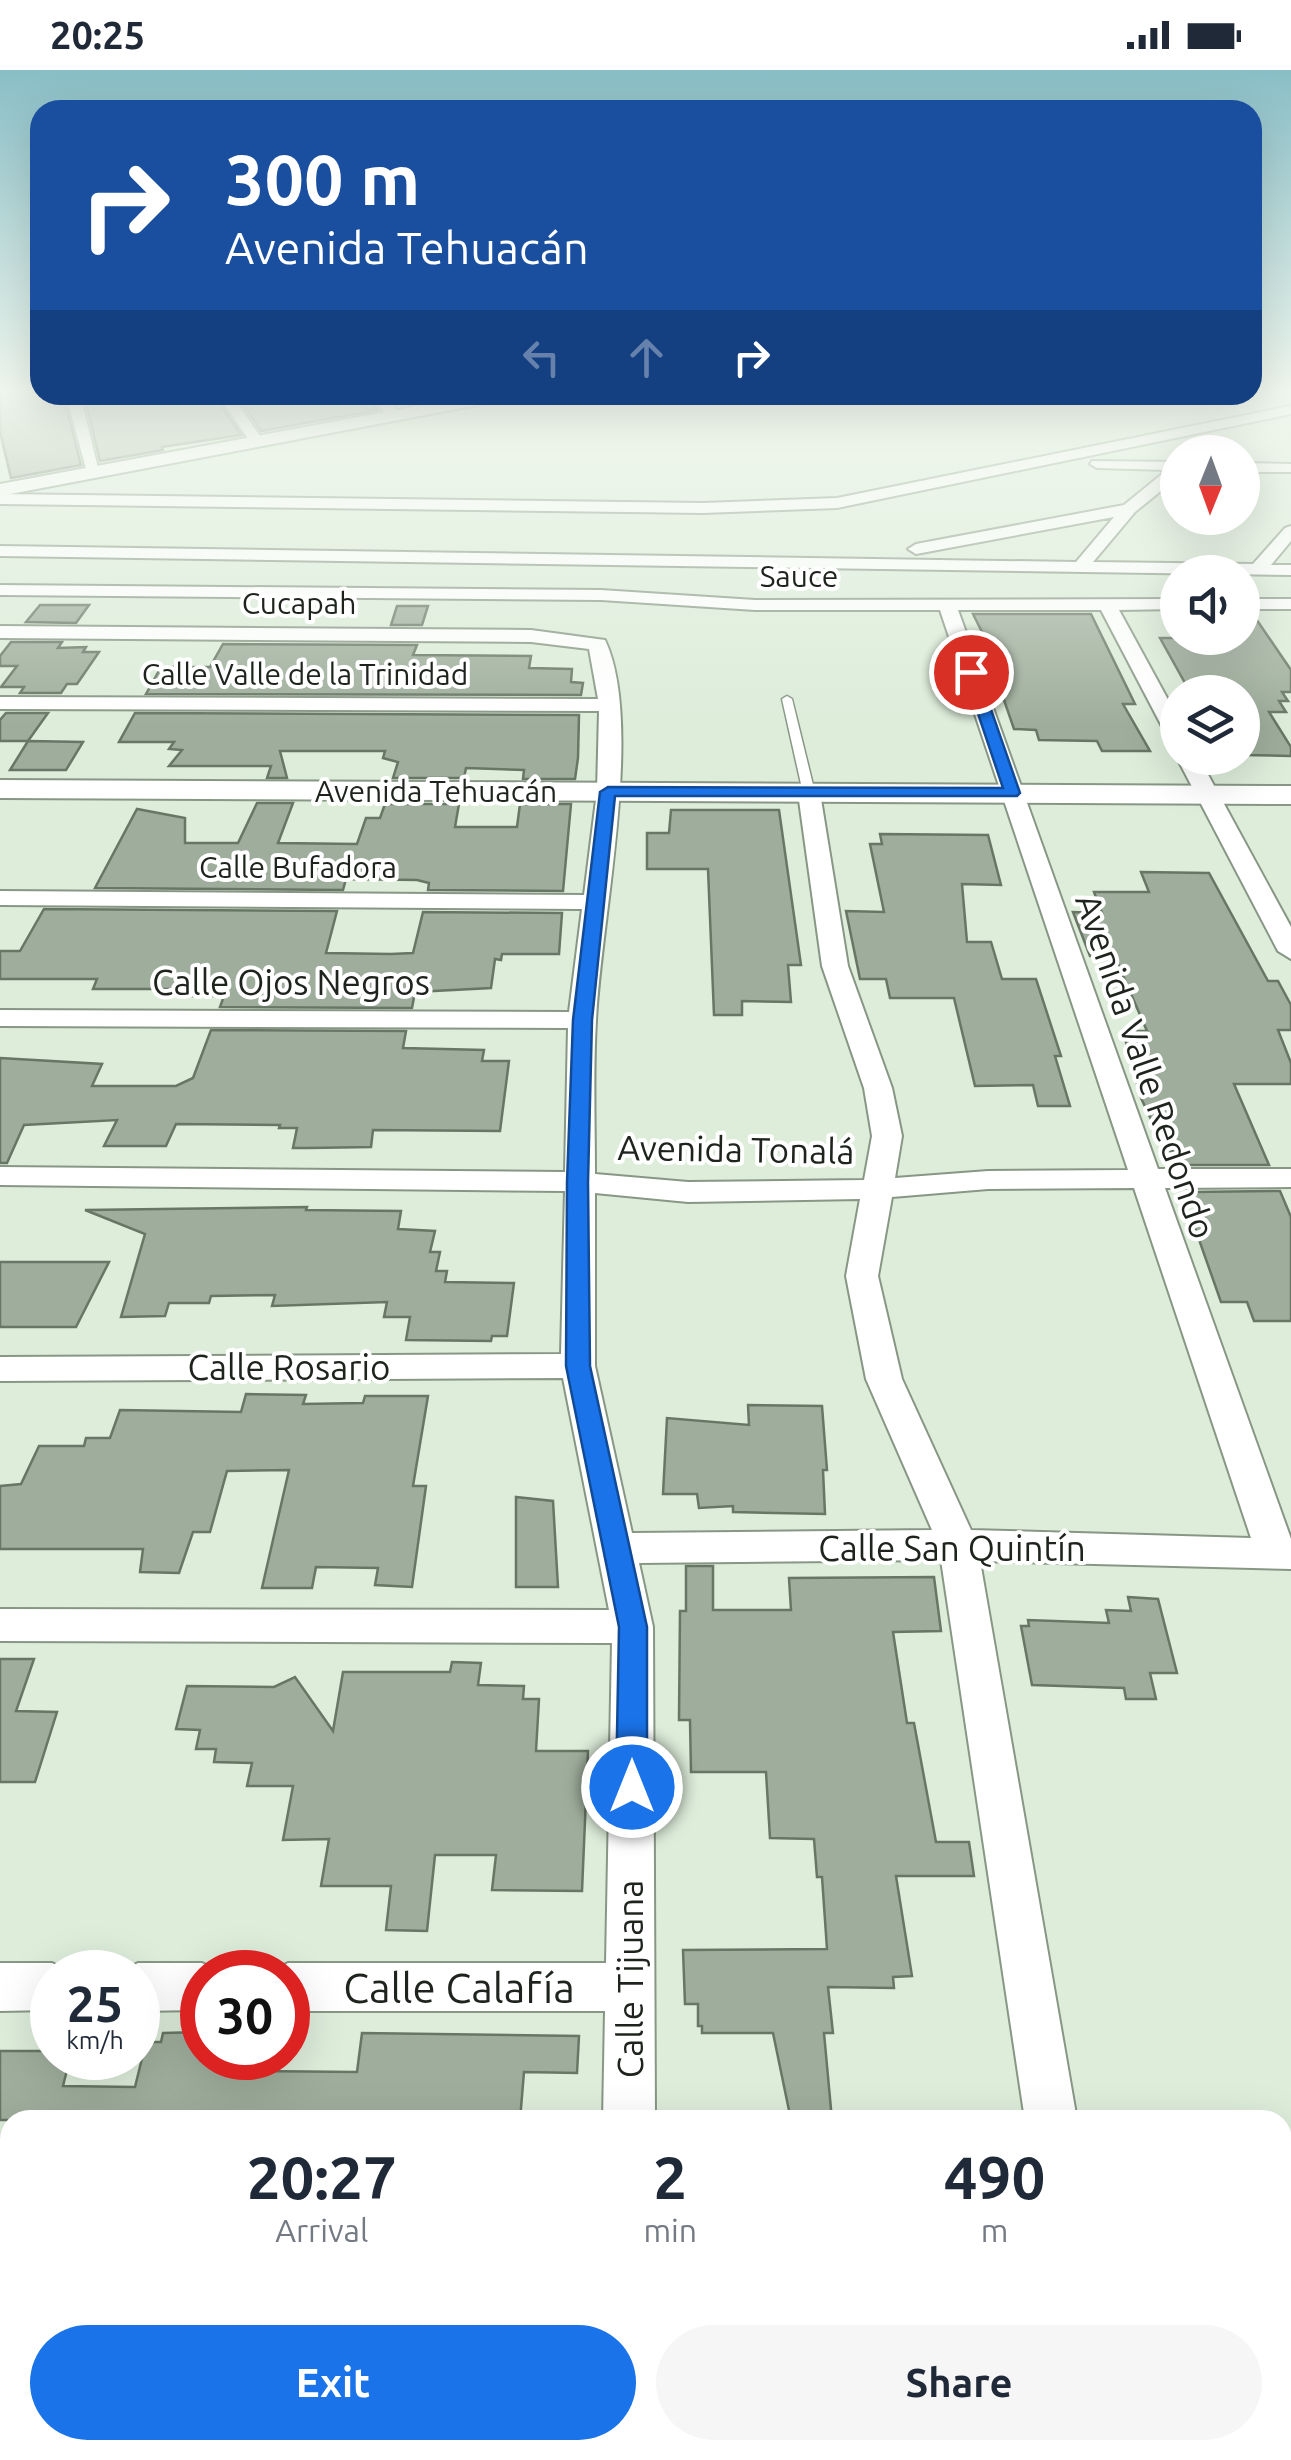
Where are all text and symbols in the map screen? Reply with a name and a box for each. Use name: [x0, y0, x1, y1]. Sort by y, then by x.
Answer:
text: 20:25: [50, 14, 145, 56]
icon: right: [60, 140, 190, 270]
text: 300 m: [225, 140, 420, 218]
text: Avenida Tehuacán: [225, 222, 589, 273]
icon: left: [514, 330, 569, 385]
icon: ahead: [619, 330, 674, 385]
icon: right: [724, 330, 779, 385]
north arrow: [1160, 435, 1260, 535]
map controls: [1160, 435, 1260, 775]
button: sound: [1160, 555, 1260, 655]
street label: Sauce: [760, 559, 838, 593]
street label: Cucapah: [242, 586, 356, 620]
pin: [929, 630, 1014, 715]
icon: arrive: [944, 645, 999, 700]
street label: Calle Valle de la Trinidad: [142, 657, 468, 691]
button: layers: [1160, 675, 1260, 775]
street label: Avenida Tehuacán: [315, 774, 557, 808]
street label: Calle Bufadora: [199, 850, 397, 884]
street label: Avenida Valle Redondo: [1068, 888, 1224, 1244]
street label: Calle Ojos Negros: [152, 962, 430, 1002]
street label: Avenida Tonalá: [617, 1127, 855, 1171]
street label: Calle Rosario: [188, 1347, 390, 1387]
street label: Calle San Quintín: [818, 1528, 1086, 1568]
position arrow: [580, 1735, 684, 1839]
street label: Calle Tijuana: [610, 1880, 650, 2078]
speed limit sign: 30: [180, 1950, 310, 2080]
street label: Calle Calafía: [343, 1964, 575, 2011]
text: 25: [67, 1975, 123, 2031]
text: km/h: [66, 2026, 124, 2054]
text: 20:27: [247, 2143, 397, 2210]
text: 2: [653, 2143, 687, 2210]
text: 490: [944, 2143, 1045, 2210]
text: Arrival: [275, 2212, 368, 2248]
text: min: [643, 2212, 697, 2248]
text: m: [981, 2212, 1008, 2248]
button: Exit: [30, 2325, 636, 2440]
button: Share: [656, 2325, 1262, 2440]

